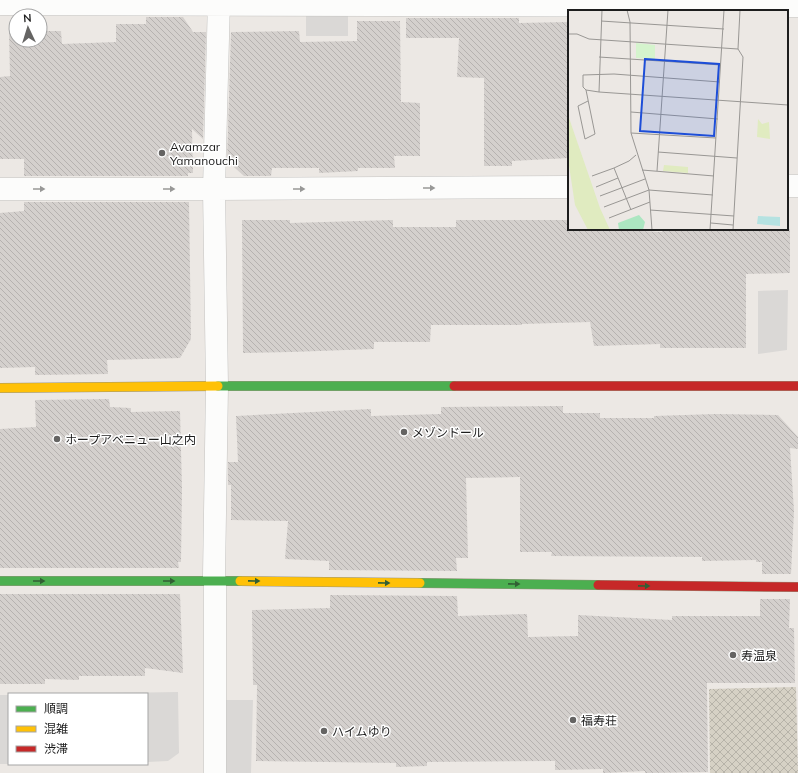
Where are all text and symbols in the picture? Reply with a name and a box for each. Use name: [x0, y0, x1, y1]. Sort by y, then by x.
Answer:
north arrow: [8, 8, 48, 48]
inset map: [568, 10, 788, 230]
text: N: [23, 11, 32, 25]
place label: Avamzar Yamanouchi: [169, 139, 238, 168]
marker: Avamzar Yamanouchi: [157, 148, 167, 158]
one-way arrow: [423, 185, 436, 191]
one-way arrow: [33, 186, 46, 192]
one-way arrow: [163, 186, 176, 192]
one-way arrow: [293, 186, 306, 192]
place label: メゾンドール: [412, 425, 484, 440]
marker: メゾンドール: [399, 427, 409, 437]
place label: ホープアベニュー山之内: [65, 432, 196, 447]
marker: ホープアベニュー山之内: [52, 434, 62, 444]
one-way arrow: [33, 578, 46, 584]
one-way arrow: [163, 578, 176, 584]
one-way arrow: [248, 578, 261, 584]
one-way arrow: [378, 580, 391, 586]
one-way arrow: [508, 581, 521, 587]
one-way arrow: [638, 583, 651, 589]
place label: 寿温泉: [741, 648, 777, 663]
marker: 寿温泉: [728, 650, 738, 660]
legend: [8, 693, 148, 765]
text: 順調: [44, 701, 68, 716]
place label: 福寿荘: [581, 713, 617, 728]
marker: 福寿荘: [568, 715, 578, 725]
text: 混雑: [44, 721, 68, 736]
place label: ハイムゆり: [332, 724, 392, 739]
marker: ハイムゆり: [319, 726, 329, 736]
text: 渋滞: [44, 741, 68, 756]

